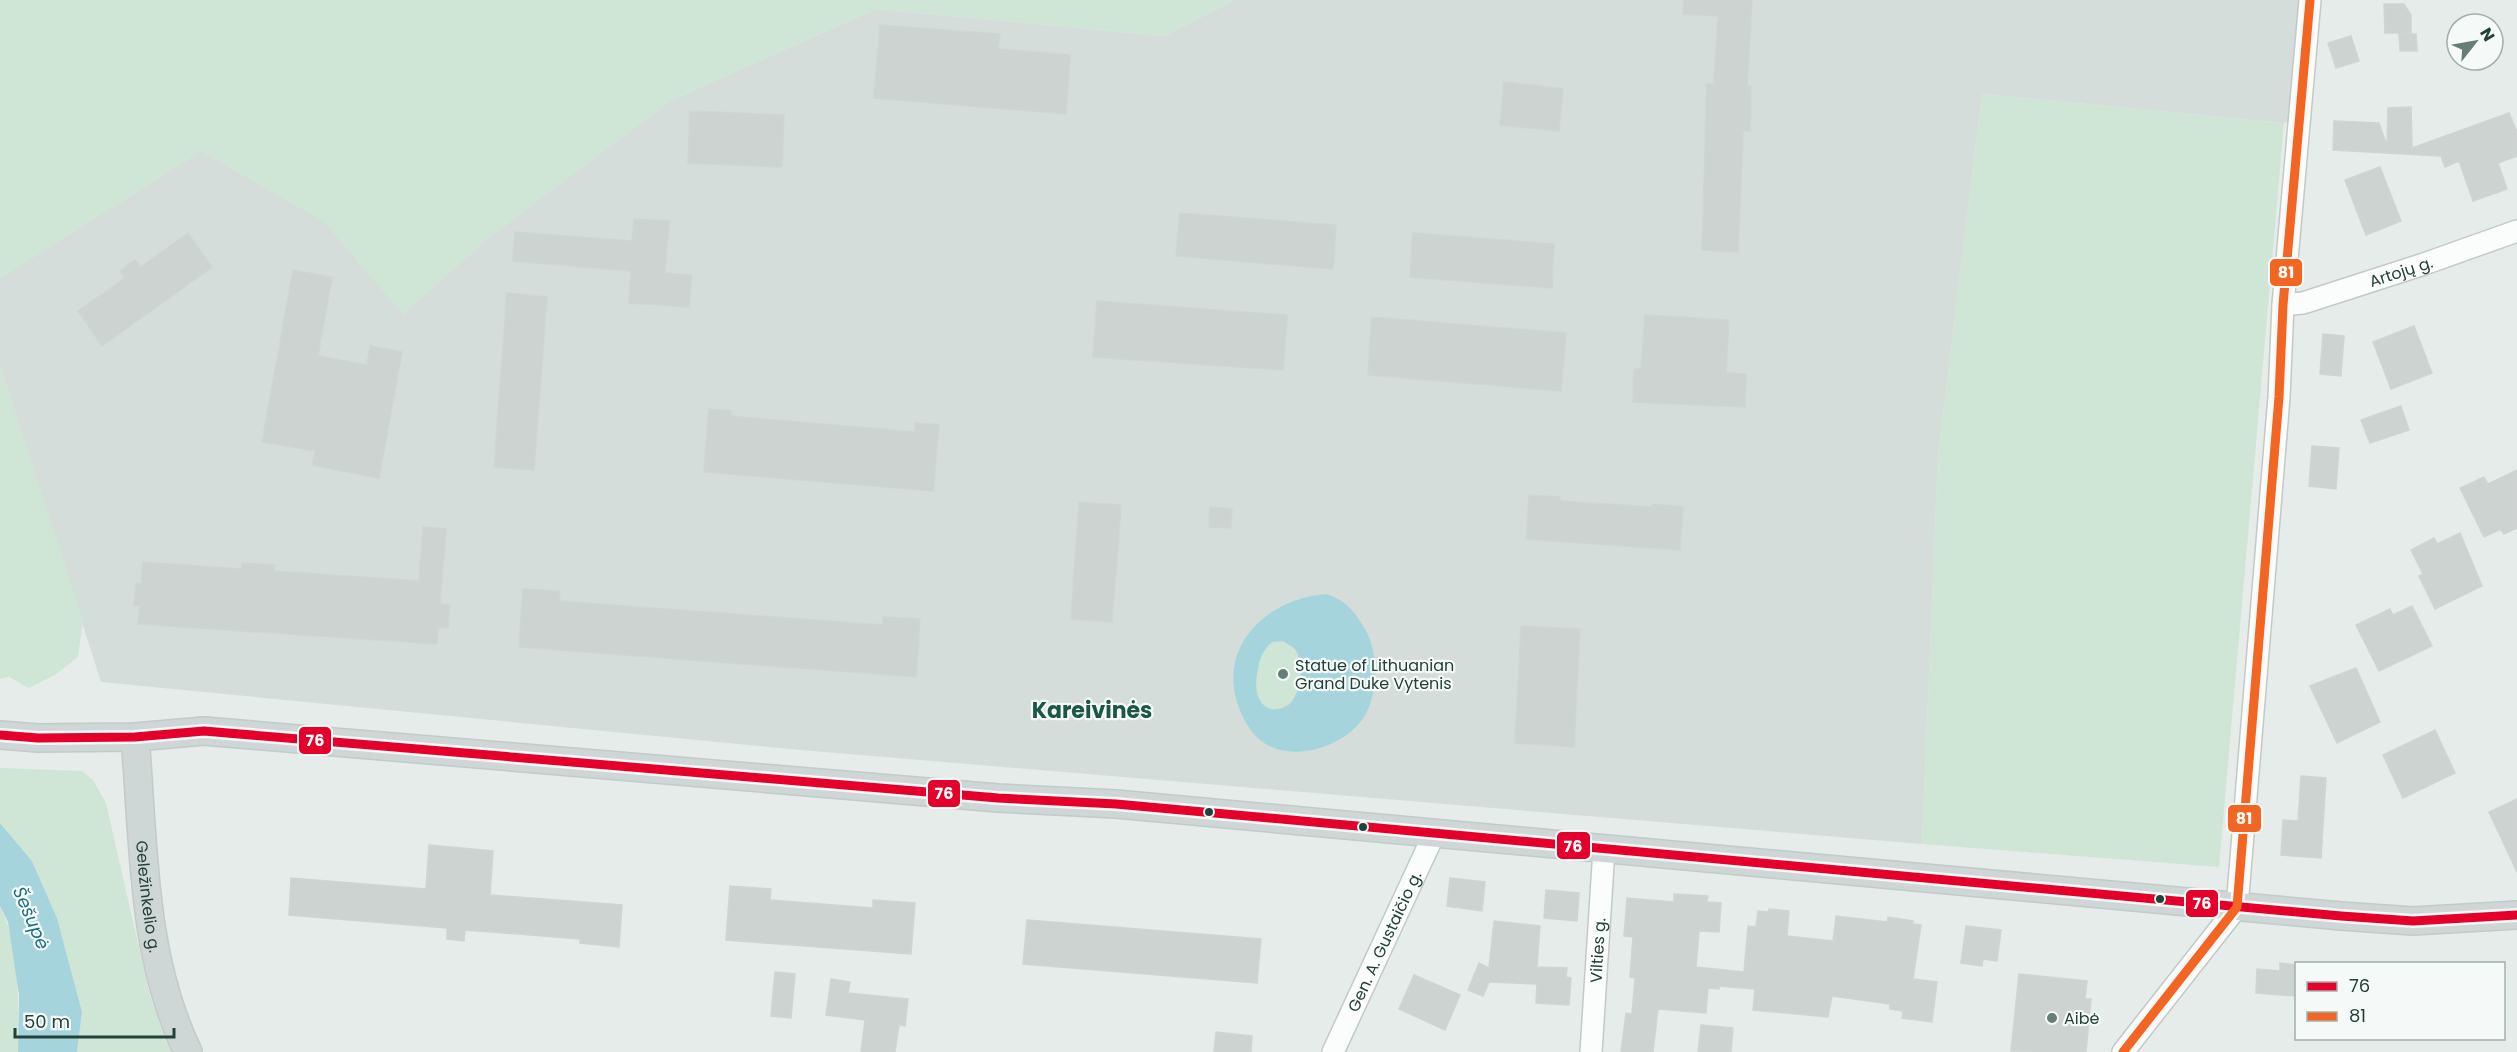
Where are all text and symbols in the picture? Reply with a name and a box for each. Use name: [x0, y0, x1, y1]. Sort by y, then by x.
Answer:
north arrow: [2445, 12, 2505, 72]
text: N: [2474, 23, 2500, 46]
street label: Artojų g.: [2366, 251, 2436, 293]
line badge: 81: [2269, 258, 2303, 287]
text: 81: [2278, 261, 2294, 284]
place label: Statue of Lithuanian Grand Duke Vytenis: [1295, 654, 1454, 695]
marker: Statue of Lithuanian Grand Duke Vytenis: [1276, 667, 1290, 681]
district label: Kareivinės: [1032, 695, 1152, 726]
line badge: 76: [298, 726, 332, 755]
text: 76: [306, 729, 324, 752]
line badge: 76: [927, 779, 961, 808]
text: 76: [935, 782, 953, 805]
line badge: 81: [2227, 804, 2262, 833]
unlabelled marker: [1203, 806, 1215, 818]
text: 81: [2236, 807, 2252, 830]
unlabelled marker: [1357, 821, 1369, 833]
line badge: 76: [1556, 831, 1591, 860]
text: 76: [1564, 835, 1582, 858]
street label: Geležinkelio g.: [130, 840, 166, 954]
street label: Gen. A. Gustaičio g.: [1342, 867, 1427, 1016]
water label: Šešupė: [7, 883, 56, 953]
line badge: 76: [2185, 889, 2219, 918]
text: 76: [2193, 892, 2211, 915]
unlabelled marker: [2154, 893, 2166, 905]
street label: Vilties g.: [1584, 917, 1612, 984]
legend: [2295, 962, 2505, 1040]
text: 76: [2349, 973, 2370, 998]
scale bar: [15, 1001, 174, 1039]
text: 81: [2349, 1003, 2366, 1028]
place label: Aibė: [2064, 1007, 2100, 1030]
text: 50 m: [24, 1009, 70, 1034]
marker: Aibė: [2045, 1011, 2059, 1025]

